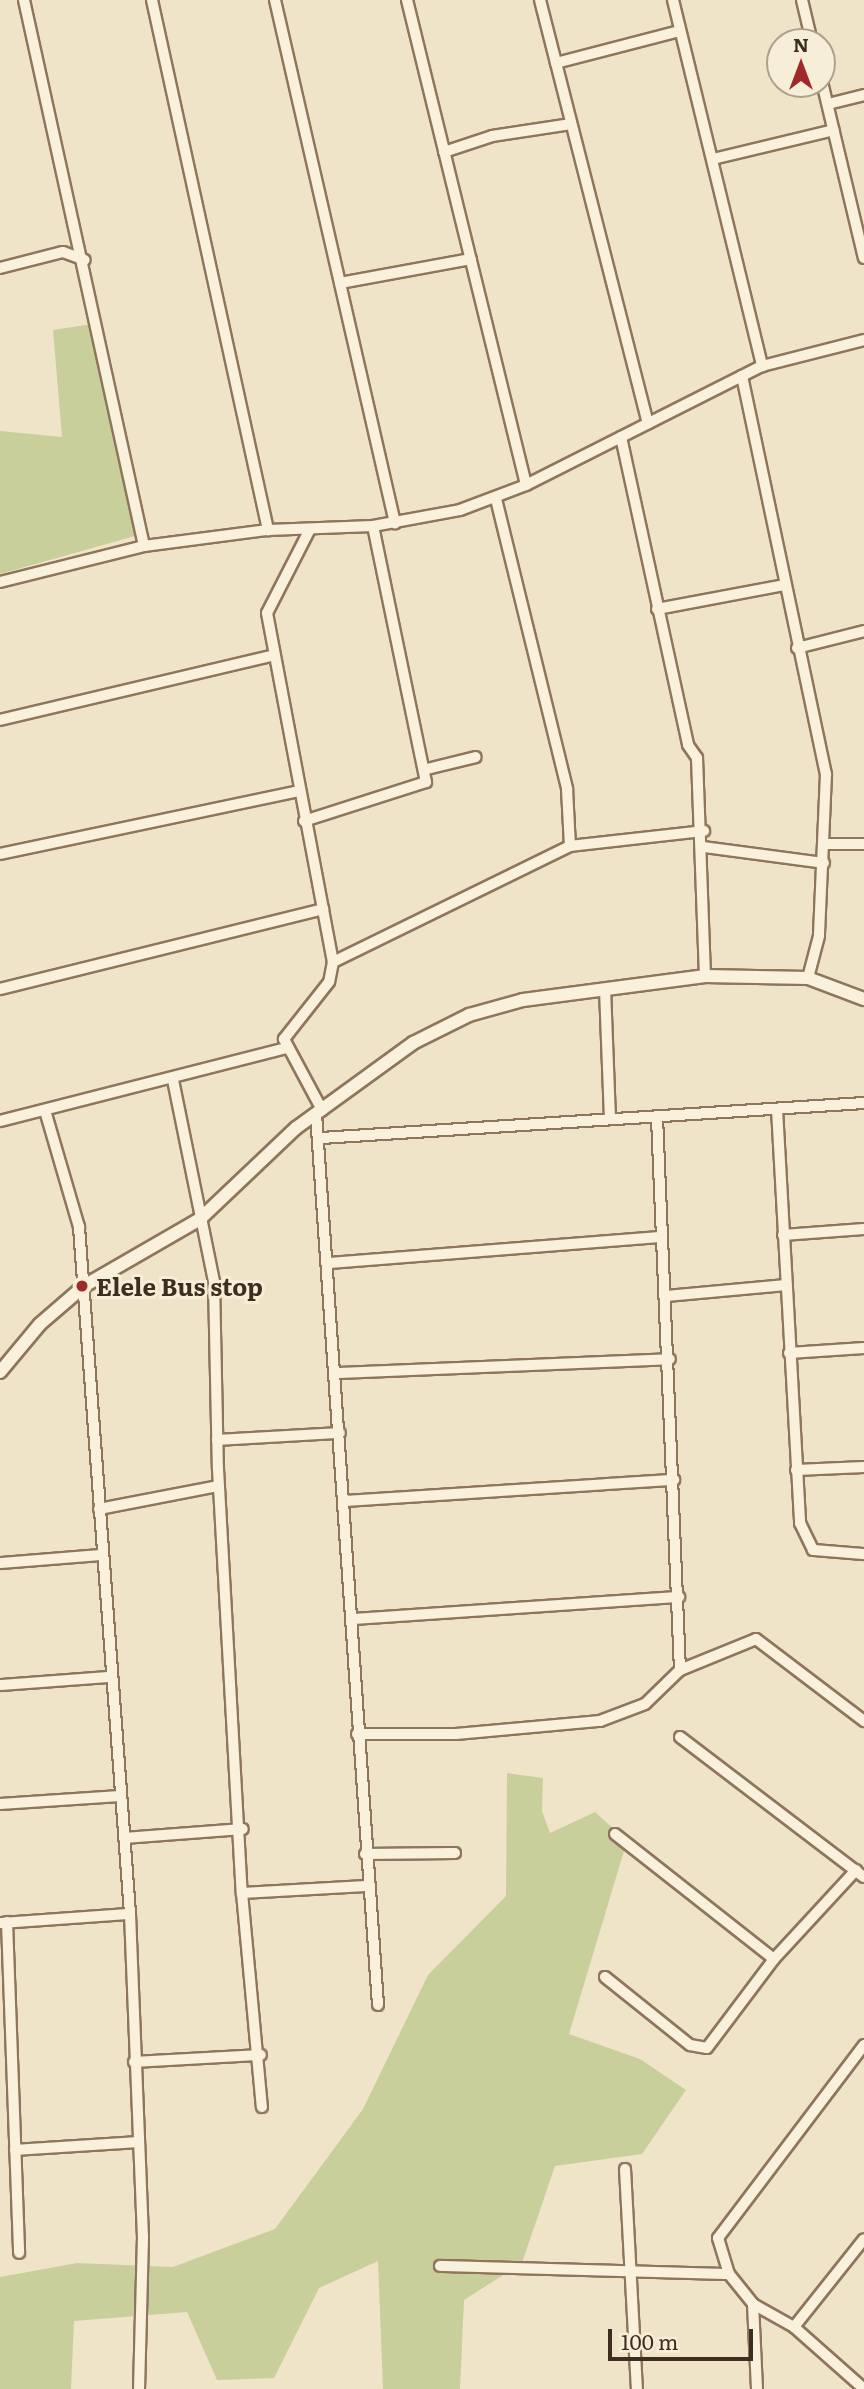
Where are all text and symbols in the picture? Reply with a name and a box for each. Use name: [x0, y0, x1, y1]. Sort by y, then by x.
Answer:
north arrow: [766, 28, 836, 98]
text: N: [793, 30, 809, 58]
place label: Elele Bus stop: [96, 1272, 263, 1300]
marker: Elele Bus stop: [74, 1278, 90, 1294]
scale bar: [612, 2316, 757, 2360]
text: 100 m: [621, 2325, 678, 2356]

